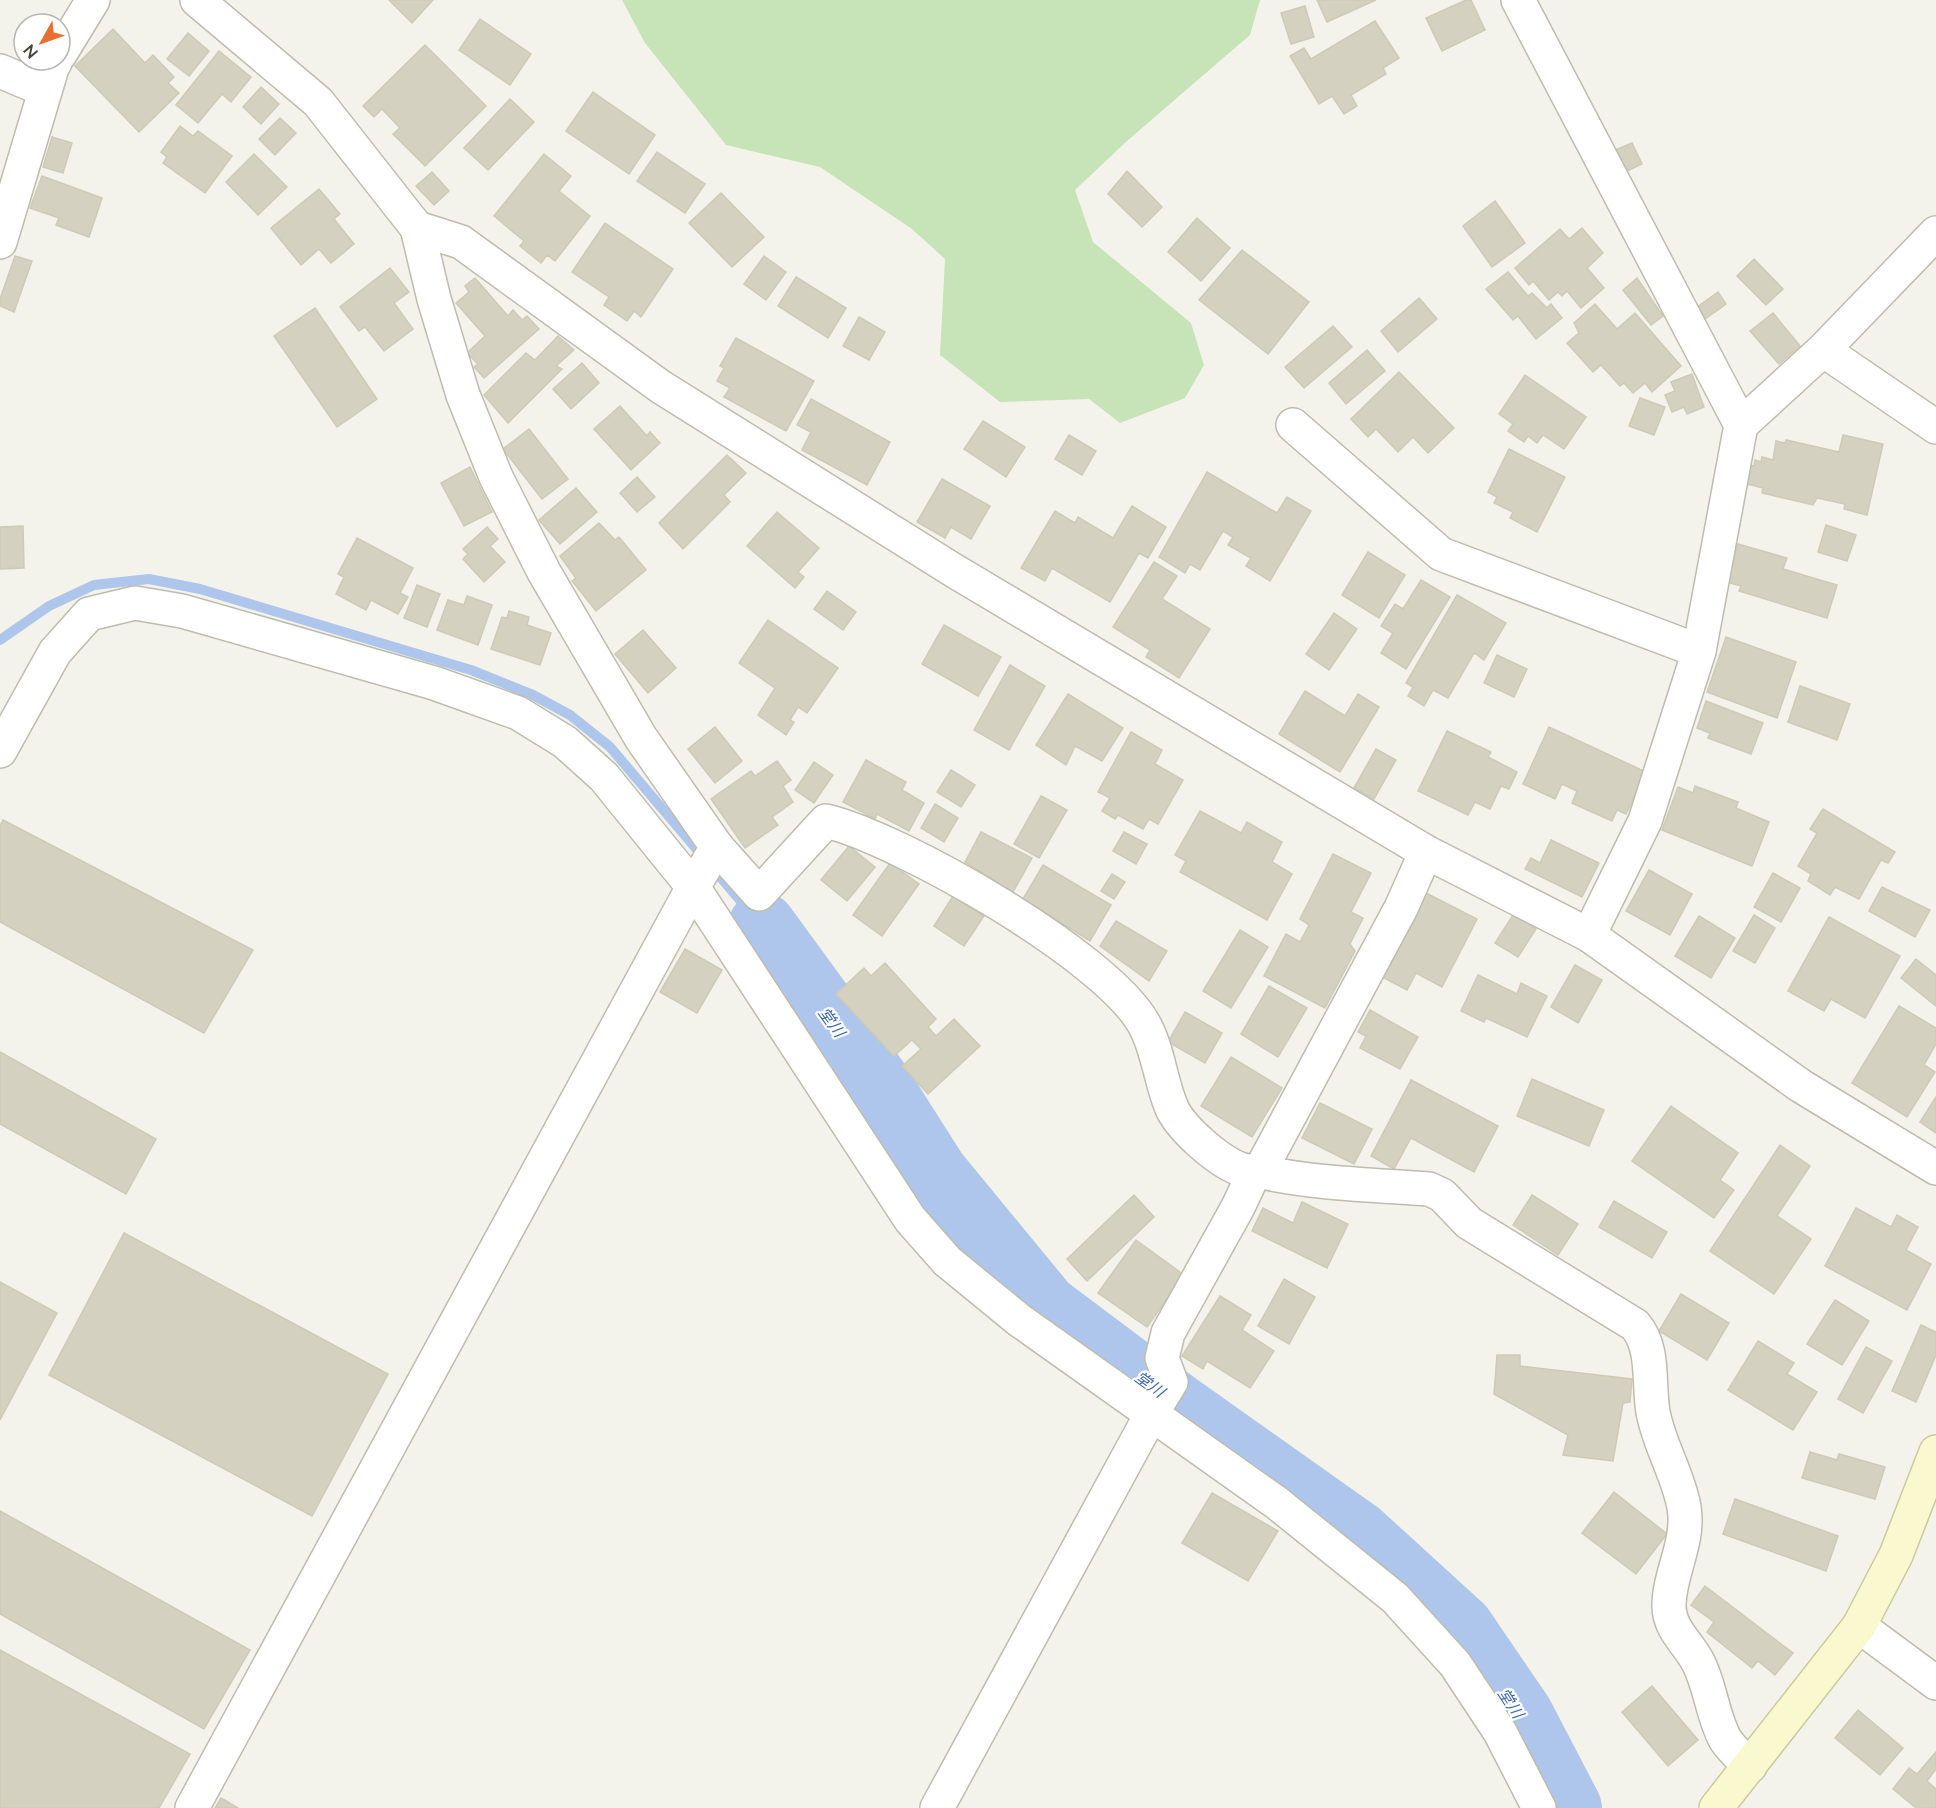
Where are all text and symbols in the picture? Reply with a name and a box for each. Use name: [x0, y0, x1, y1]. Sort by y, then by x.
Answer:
north arrow: [12, 12, 72, 72]
text: N: [19, 41, 41, 63]
water label: 堂川: [815, 1003, 851, 1042]
water label: 堂川: [1132, 1367, 1170, 1402]
water label: 堂川: [1495, 1684, 1529, 1723]

